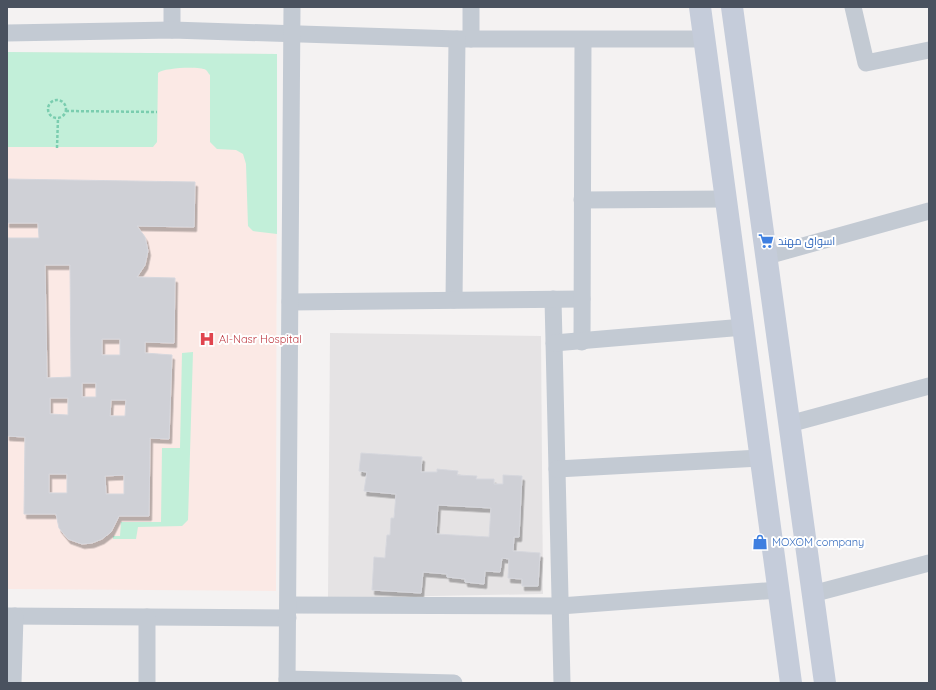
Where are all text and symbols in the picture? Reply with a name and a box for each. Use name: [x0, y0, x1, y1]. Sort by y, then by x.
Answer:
supermarket icon: اسواق مهند: [757, 232, 775, 250]
place label: اسواق مهند: [778, 234, 835, 248]
hospital icon: Al-Nasr Hospital: [198, 330, 216, 348]
place label: Al-Nasr Hospital: [219, 332, 302, 346]
shop icon: MOXOM company: [751, 533, 769, 551]
place label: MOXOM company: [772, 535, 864, 549]

